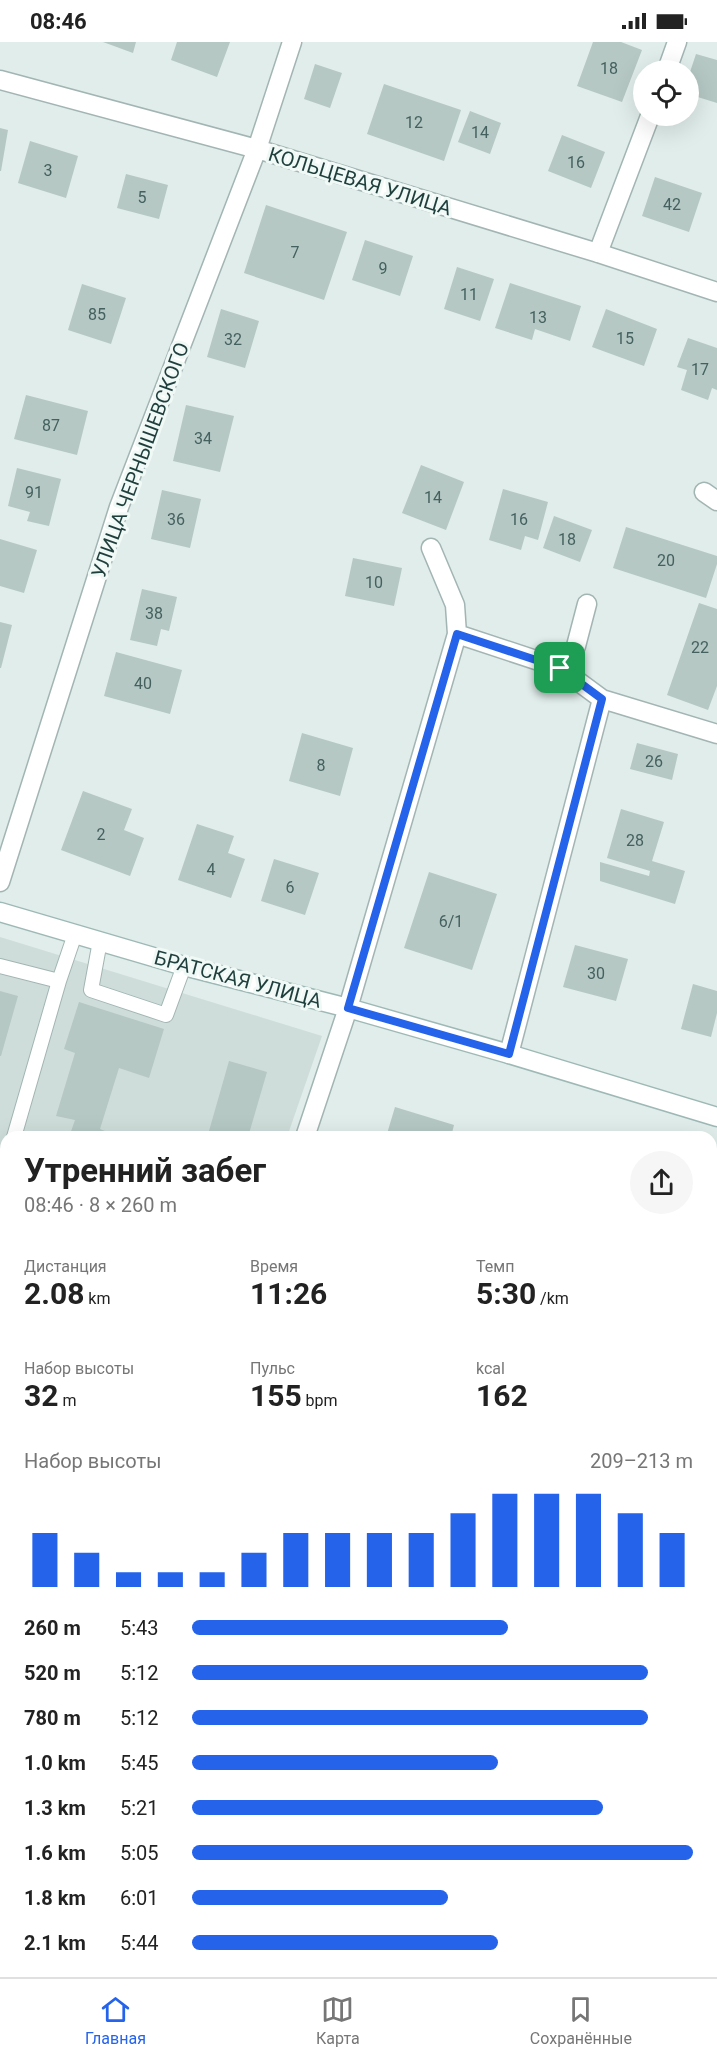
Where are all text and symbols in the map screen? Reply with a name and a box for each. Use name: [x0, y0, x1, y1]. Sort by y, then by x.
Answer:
text: 08:46: [30, 9, 87, 34]
house number: 18: [600, 59, 618, 78]
map controls: [633, 60, 699, 126]
button: locate: [633, 60, 699, 126]
house number: 12: [405, 113, 423, 132]
house number: 14: [471, 123, 489, 142]
street label: КОЛЬЦЕВАЯ УЛИЦА: [266, 142, 454, 220]
house number: 16: [567, 153, 585, 172]
house number: 3: [44, 161, 53, 180]
house number: 5: [138, 188, 147, 207]
house number: 42: [663, 195, 681, 214]
house number: 7: [291, 243, 300, 262]
house number: 9: [379, 259, 388, 278]
house number: 11: [460, 285, 478, 304]
house number: 85: [88, 305, 106, 324]
house number: 13: [529, 308, 547, 327]
house number: 15: [616, 329, 634, 348]
house number: 32: [224, 330, 242, 349]
street label: УЛИЦА ЧЕРНЫШЕВСКОГО: [86, 339, 194, 581]
house number: 17: [691, 360, 709, 379]
house number: 87: [42, 416, 60, 435]
house number: 34: [194, 429, 212, 448]
house number: 91: [25, 483, 43, 502]
house number: 14: [424, 488, 442, 507]
house number: 36: [167, 510, 185, 529]
house number: 16: [510, 510, 528, 529]
house number: 18: [558, 530, 576, 549]
house number: 20: [657, 551, 675, 570]
house number: 10: [365, 573, 383, 592]
house number: 38: [145, 604, 163, 623]
house number: 22: [691, 638, 709, 657]
pin: [534, 642, 585, 693]
icon: arrive: [543, 651, 576, 684]
house number: 40: [134, 674, 152, 693]
house number: 26: [645, 752, 663, 771]
house number: 8: [317, 756, 326, 775]
house number: 2: [97, 825, 106, 844]
house number: 28: [626, 831, 644, 850]
house number: 4: [207, 860, 216, 879]
house number: 6: [286, 878, 295, 897]
house number: 6/1: [439, 912, 463, 931]
street label: БРАТСКАЯ УЛИЦА: [152, 945, 324, 1013]
house number: 30: [587, 964, 605, 983]
text: Утренний забег: [24, 1151, 266, 1190]
button: share: [630, 1151, 693, 1214]
text: 08:46 · 8 × 260 m: [24, 1193, 177, 1217]
text: Дистанция: [24, 1257, 107, 1276]
text: Время: [250, 1257, 298, 1276]
text: Темп: [476, 1257, 514, 1276]
text: 2.08: [24, 1276, 84, 1311]
text: 11:26: [250, 1276, 327, 1311]
text: 5:30: [476, 1276, 536, 1311]
text: km: [84, 1289, 110, 1308]
text: /km: [536, 1289, 569, 1308]
text: Набор высоты: [24, 1359, 134, 1378]
text: Пульс: [250, 1359, 295, 1378]
text: kcal: [476, 1359, 505, 1378]
text: 32: [24, 1378, 58, 1413]
text: 155: [250, 1378, 302, 1413]
text: 162: [476, 1378, 528, 1413]
text: m: [58, 1391, 76, 1410]
text: bpm: [302, 1391, 338, 1410]
text: Набор высоты: [24, 1449, 162, 1473]
text: 209–213 m: [590, 1449, 693, 1473]
text: 260 m: [24, 1616, 81, 1640]
text: 5:43: [120, 1616, 159, 1640]
text: 520 m: [24, 1661, 81, 1685]
text: 5:12: [120, 1661, 159, 1685]
text: 780 m: [24, 1706, 81, 1730]
text: 5:12: [120, 1706, 159, 1730]
text: 1.0 km: [24, 1751, 86, 1775]
text: 5:45: [120, 1751, 159, 1775]
text: 1.3 km: [24, 1796, 86, 1820]
text: 5:21: [120, 1796, 159, 1820]
text: 1.6 km: [24, 1841, 86, 1865]
text: 5:05: [120, 1841, 159, 1865]
text: 1.8 km: [24, 1886, 86, 1910]
text: 6:01: [120, 1886, 159, 1910]
text: 2.1 km: [24, 1931, 86, 1955]
text: 5:44: [120, 1931, 159, 1955]
tab: Главная: [85, 1993, 146, 2048]
tab: Карта: [316, 1993, 360, 2048]
tab: Сохранённые: [530, 1993, 632, 2048]

